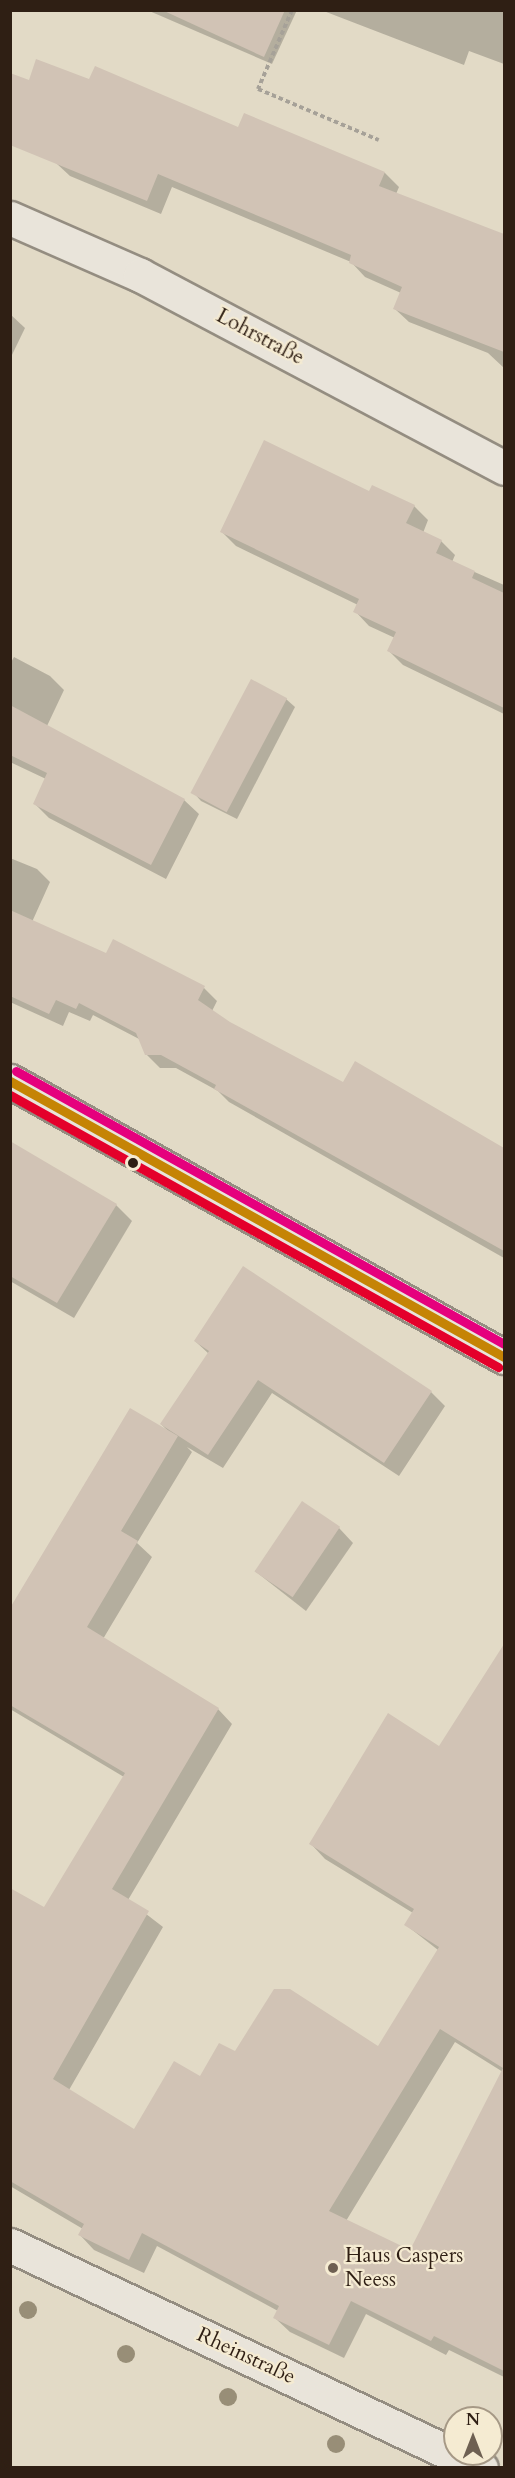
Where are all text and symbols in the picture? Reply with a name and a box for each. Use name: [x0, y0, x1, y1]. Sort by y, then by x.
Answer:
street label: Lohrstraße: [212, 303, 308, 371]
unlabelled marker: [127, 1157, 139, 1169]
place label: Haus Caspers Neess: [345, 2243, 463, 2293]
marker: Haus Caspers Neess: [326, 2261, 340, 2275]
street label: Rheinstraße: [193, 2322, 299, 2390]
north arrow: [443, 2406, 503, 2466]
text: N: [466, 2409, 480, 2431]

